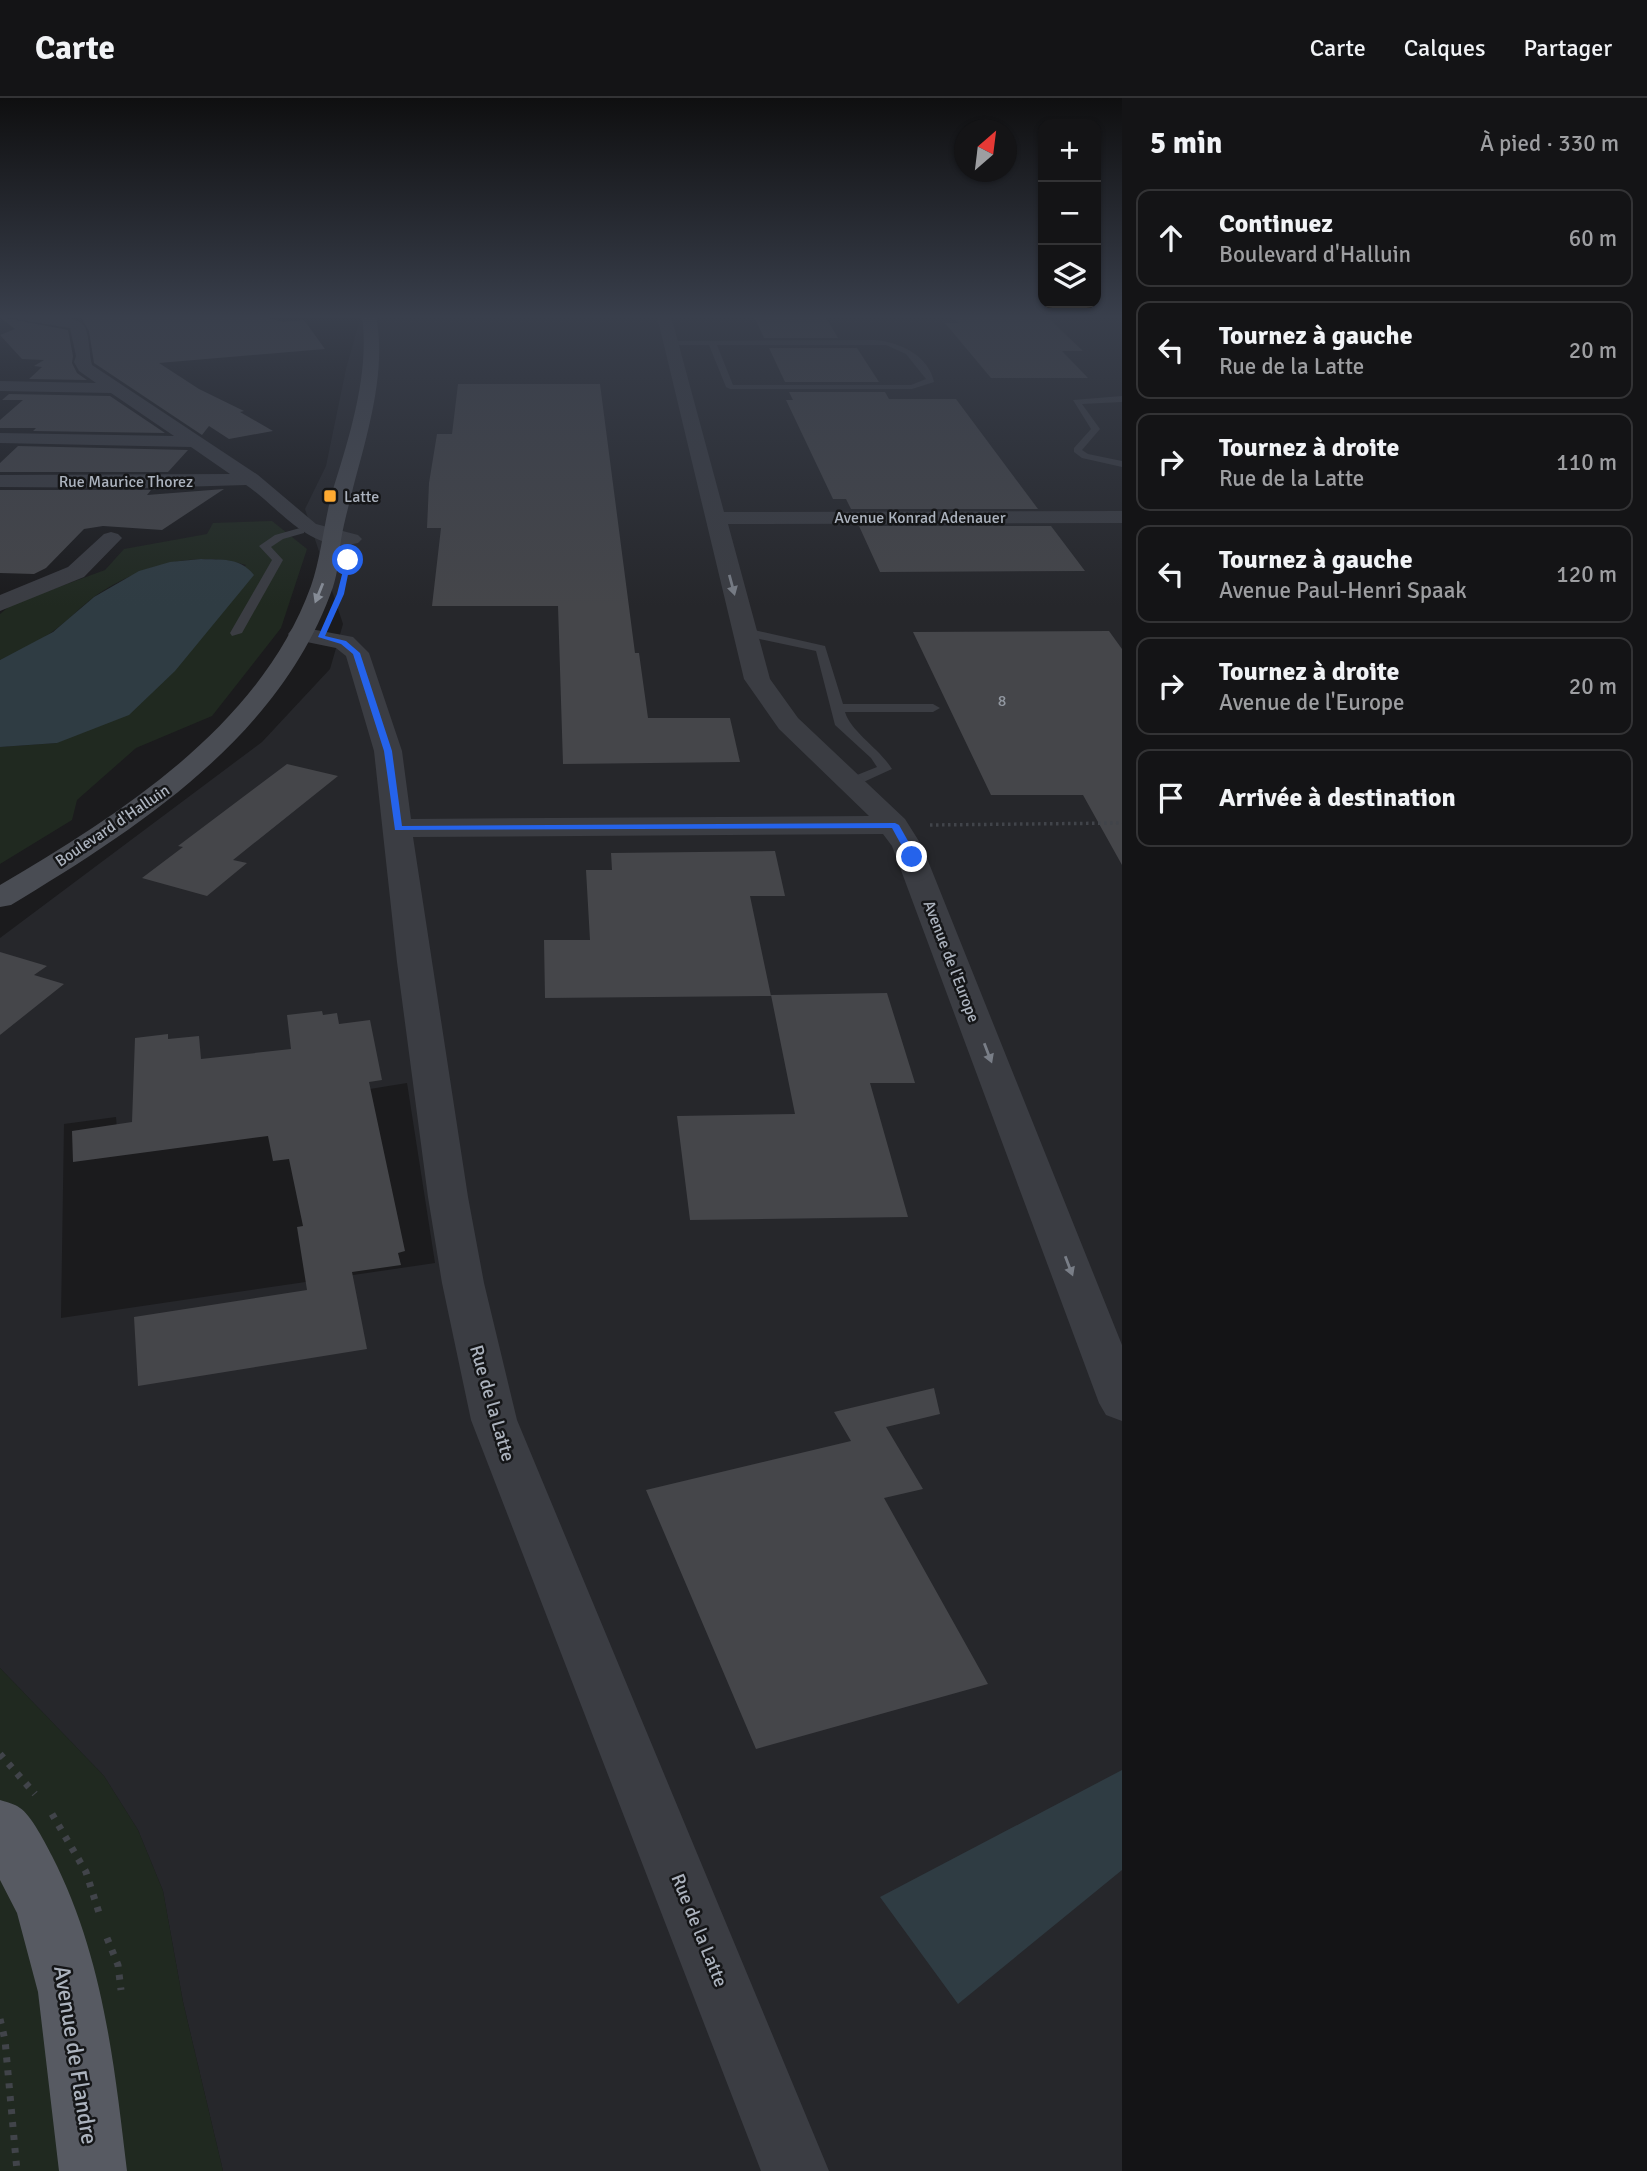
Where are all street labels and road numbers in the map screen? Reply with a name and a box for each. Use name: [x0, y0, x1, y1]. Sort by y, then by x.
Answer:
street label: Rue Maurice Thorez: [59, 472, 193, 492]
street label: Avenue Konrad Adenauer: [834, 508, 1006, 528]
street label: Boulevard d'Halluin: [52, 780, 174, 871]
street label: Avenue de l'Europe: [919, 898, 984, 1025]
street label: Rue de la Latte: [464, 1342, 520, 1464]
street label: Rue de la Latte: [665, 1870, 733, 1991]
street label: Avenue de Flandre: [47, 1964, 104, 2146]

